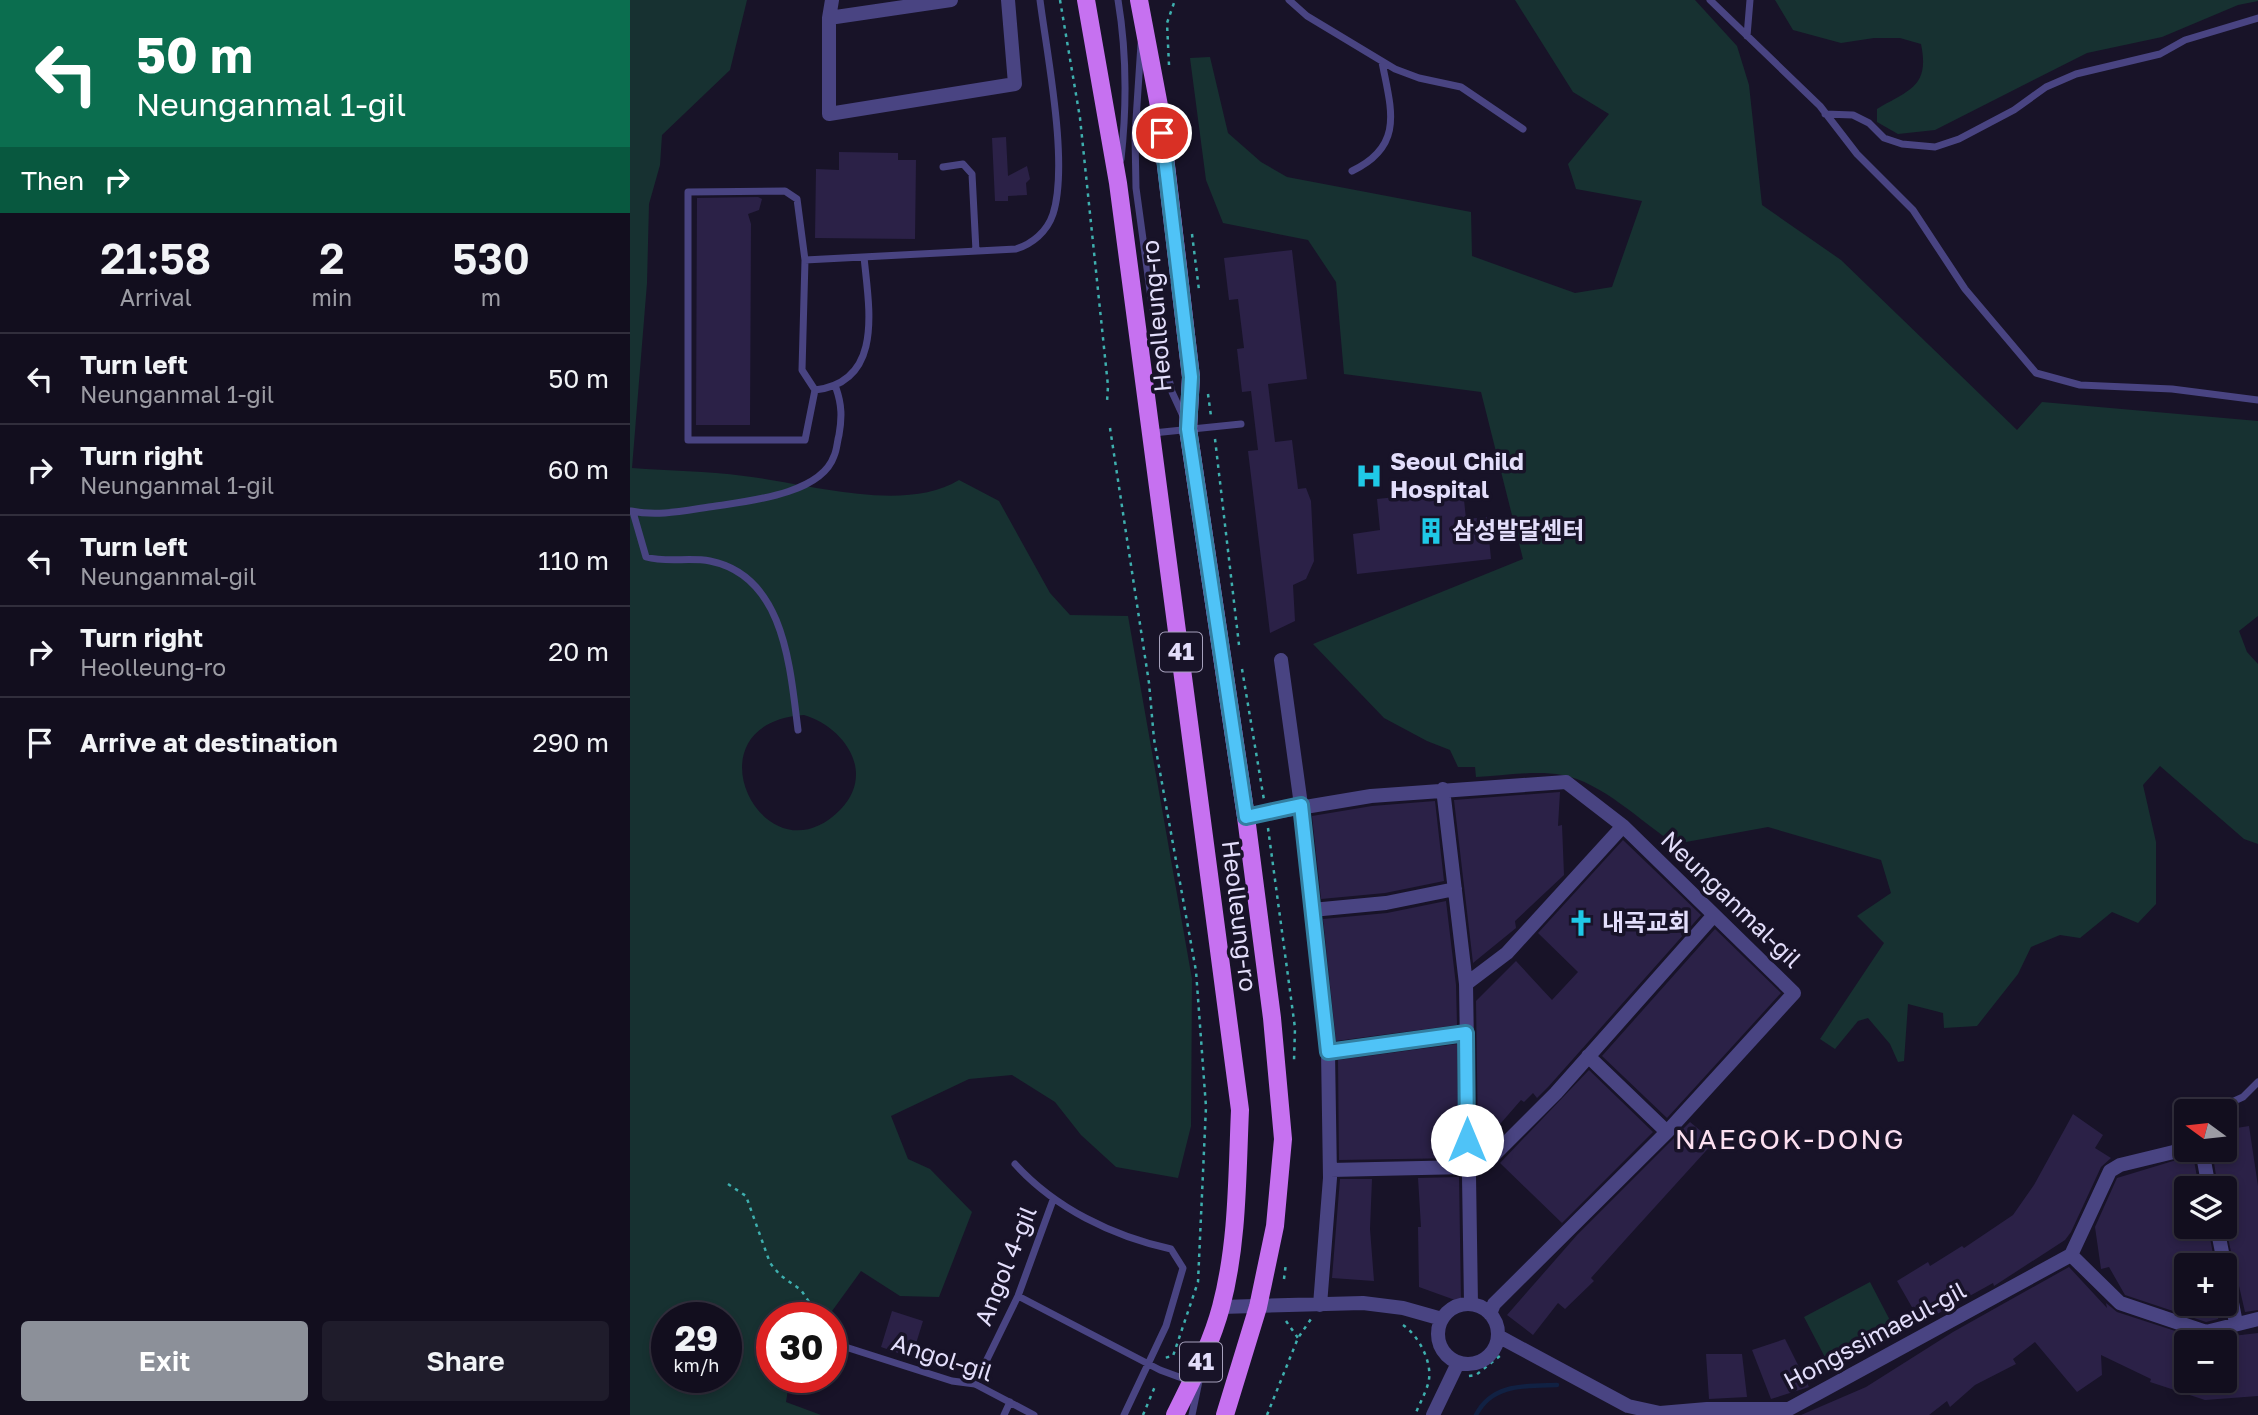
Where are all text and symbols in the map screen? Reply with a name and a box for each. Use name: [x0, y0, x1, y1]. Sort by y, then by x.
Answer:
text: 50 m: [136, 25, 253, 84]
icon: left: [21, 28, 112, 119]
text: Neunganmal 1-gil: [136, 85, 406, 123]
pin: [1132, 103, 1192, 163]
icon: arrive: [1143, 114, 1181, 152]
icon: right: [98, 161, 136, 199]
text: Then: [21, 165, 84, 196]
text: 21:58: [100, 233, 211, 283]
text: 2: [319, 233, 344, 283]
text: 530: [452, 233, 530, 283]
street label: Heolleung-ro: [1134, 239, 1177, 393]
text: Arrival: [120, 283, 192, 311]
text: min: [311, 283, 352, 311]
text: m: [481, 283, 501, 311]
text: Turn left: [80, 349, 188, 380]
icon: left: [21, 360, 59, 398]
text: 50 m: [548, 363, 609, 394]
text: Neunganmal 1-gil: [80, 380, 274, 408]
text: Turn right: [80, 440, 203, 471]
place label: Seoul Child Hospital: [1390, 446, 1524, 503]
icon: right: [21, 451, 59, 489]
text: 60 m: [548, 454, 609, 485]
hospital icon: Seoul Child Hospital: [1354, 461, 1384, 491]
text: Neunganmal 1-gil: [80, 471, 274, 499]
place label: 삼성발달센터: [1452, 515, 1584, 544]
building icon: 삼성발달센터: [1416, 516, 1446, 546]
text: Turn left: [80, 531, 188, 562]
icon: left: [21, 542, 59, 580]
text: 110 m: [538, 545, 609, 576]
text: Neunganmal-gil: [80, 562, 256, 590]
text: Turn right: [80, 622, 203, 653]
road number: 41: [1160, 632, 1202, 672]
icon: right: [21, 633, 59, 671]
text: 20 m: [548, 636, 609, 667]
text: Heolleung-ro: [80, 653, 226, 681]
icon: arrive: [21, 724, 59, 762]
text: Arrive at destination: [80, 727, 338, 758]
text: 290 m: [533, 727, 609, 758]
street label: Neunganmal-gil: [1656, 825, 1808, 973]
street label: Heolleung-ro: [1217, 838, 1264, 993]
place label: 내곡교회: [1602, 907, 1690, 936]
church icon: 내곡교회: [1566, 908, 1596, 938]
north arrow: [2174, 1099, 2236, 1162]
map controls: [2174, 1099, 2237, 1393]
position arrow: [1430, 1103, 1504, 1177]
district label: NAEGOK-DONG: [1675, 1122, 1905, 1155]
button: layers: [2174, 1176, 2237, 1239]
street label: Angol 4-gil: [968, 1201, 1042, 1329]
button: +: [2174, 1253, 2237, 1316]
street label: Hongssimaeul-gil: [1778, 1274, 1970, 1395]
speed limit sign: 30: [756, 1302, 847, 1393]
text: 29: [675, 1317, 718, 1359]
button: Exit: [21, 1321, 308, 1401]
button: Share: [322, 1321, 609, 1401]
street label: Angol-gil: [888, 1327, 997, 1387]
button: −: [2174, 1330, 2237, 1393]
road number: 41: [1180, 1343, 1222, 1382]
text: km/h: [674, 1354, 719, 1376]

